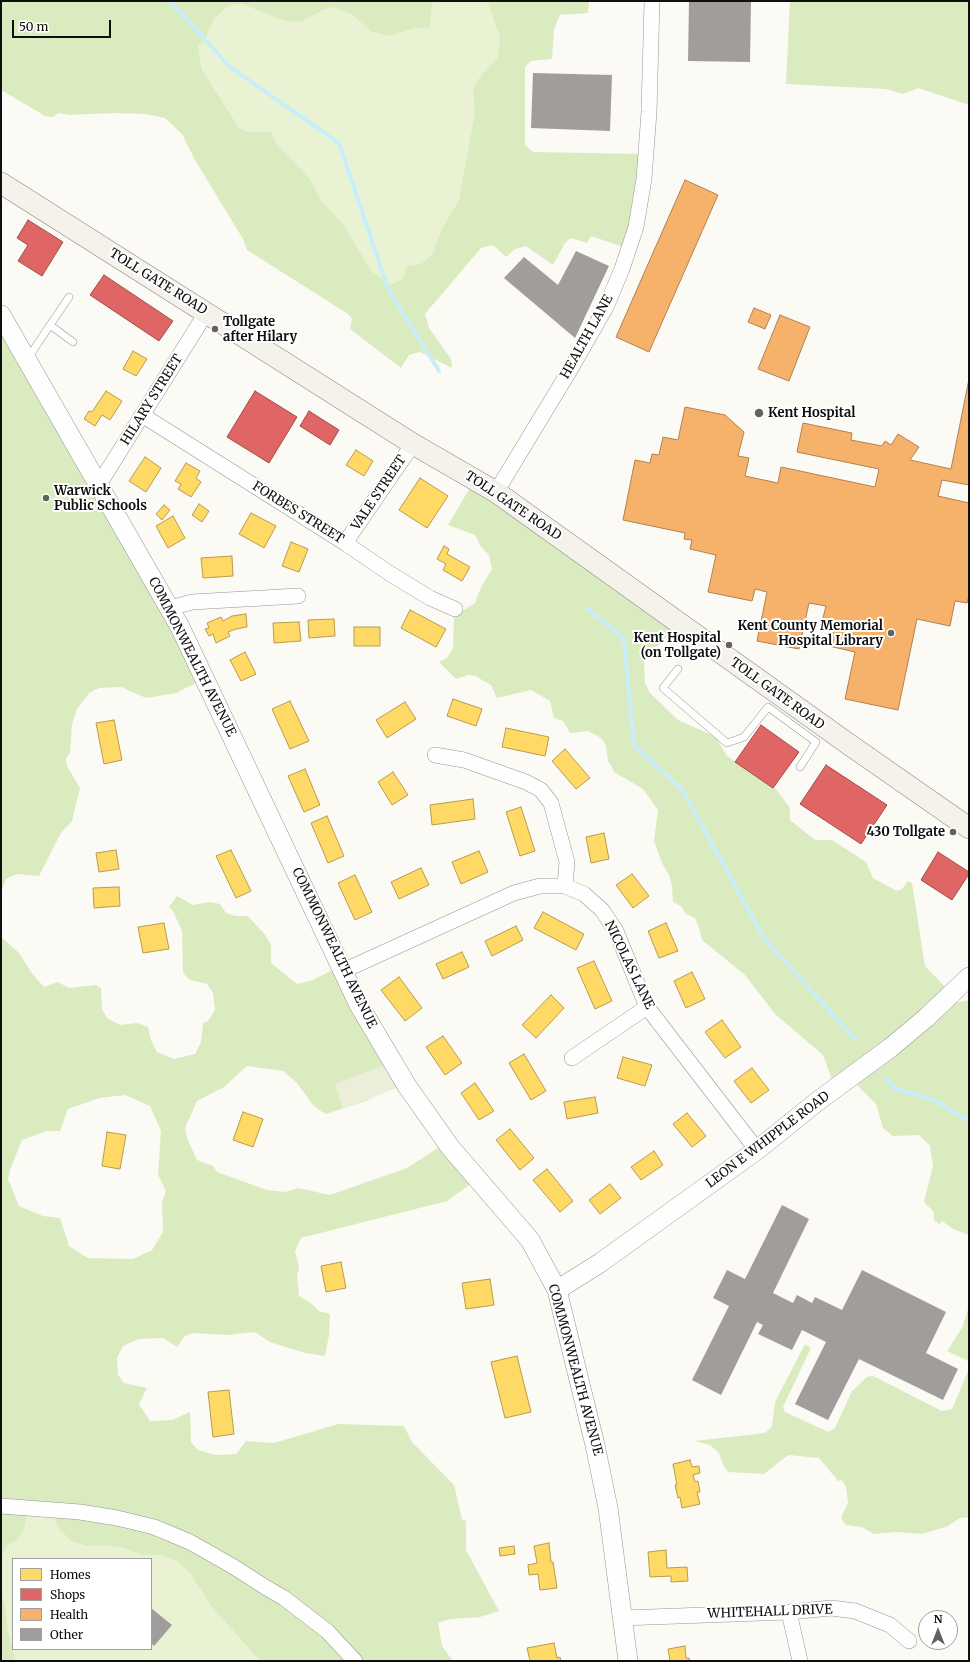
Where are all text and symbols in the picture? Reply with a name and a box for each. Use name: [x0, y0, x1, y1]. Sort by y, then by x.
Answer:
scale bar: [14, 12, 113, 38]
text: 50 m: [19, 19, 48, 34]
street label: TOLL GATE ROAD: [106, 246, 210, 318]
street label: HEALTH LANE: [557, 292, 617, 382]
place label: Tollgate after Hilary: [223, 314, 297, 345]
marker: Tollgate after Hilary: [210, 324, 220, 334]
street label: HILARY STREET: [118, 352, 186, 448]
place label: Kent Hospital: [768, 405, 856, 421]
marker: Kent Hospital: [753, 407, 765, 419]
street label: VALE STREET: [348, 453, 410, 533]
street label: TOLL GATE ROAD: [462, 468, 564, 544]
street label: FORBES STREET: [249, 479, 347, 547]
place label: Warwick Public Schools: [54, 483, 147, 514]
marker: Warwick Public Schools: [41, 493, 51, 503]
street label: COMMONWEALTH AVENUE: [145, 575, 239, 739]
place label: Kent County Memorial Hospital Library: [737, 618, 883, 649]
marker: Kent County Memorial Hospital Library: [886, 628, 896, 638]
place label: Kent Hospital (on Tollgate): [633, 630, 721, 661]
marker: Kent Hospital (on Tollgate): [724, 640, 734, 650]
street label: TOLL GATE ROAD: [727, 655, 827, 733]
place label: 430 Tollgate: [866, 824, 945, 840]
marker: 430 Tollgate: [948, 827, 958, 837]
street label: COMMONWEALTH AVENUE: [288, 865, 380, 1031]
street label: NICOLAS LANE: [601, 918, 657, 1012]
street label: LEON E WHIPPLE ROAD: [703, 1088, 833, 1192]
street label: COMMONWEALTH AVENUE: [545, 1283, 605, 1457]
legend: [12, 1558, 152, 1650]
text: Homes: [50, 1567, 91, 1582]
text: Shops: [50, 1587, 85, 1602]
street label: WHITEHALL DRIVE: [707, 1602, 833, 1622]
text: Health: [50, 1607, 88, 1622]
north arrow: [918, 1610, 958, 1650]
text: N: [934, 1612, 942, 1626]
text: Other: [50, 1627, 83, 1642]

